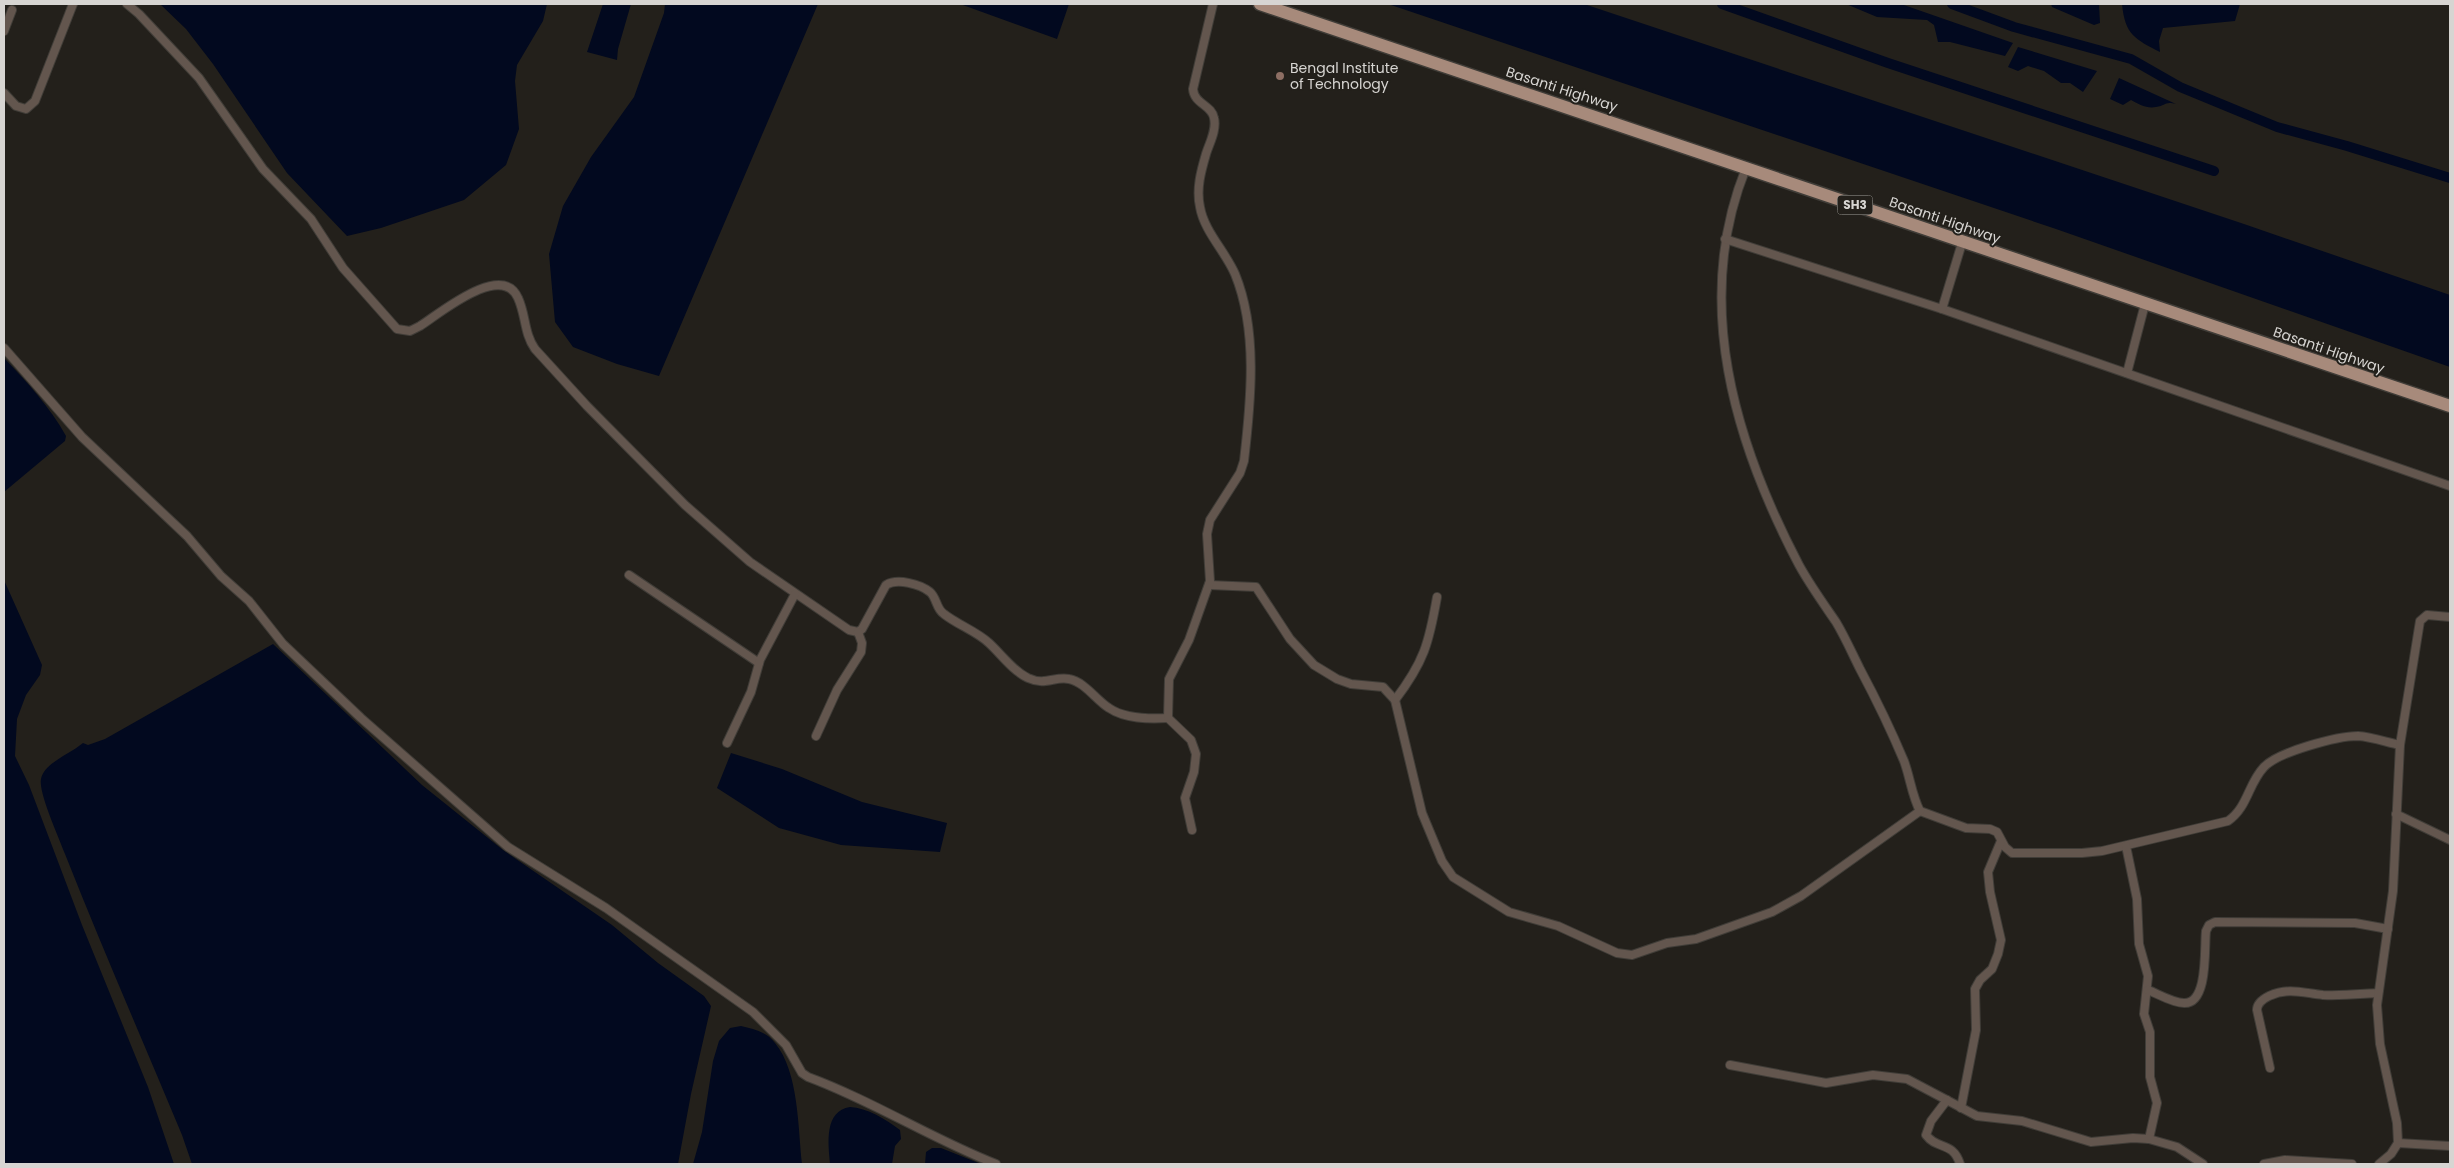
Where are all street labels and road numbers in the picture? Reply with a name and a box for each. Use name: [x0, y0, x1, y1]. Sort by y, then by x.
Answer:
street label: Basanti Highway: [1504, 61, 1621, 117]
street label: Basanti Highway: [1887, 192, 2003, 248]
road number: SH3: [1838, 196, 1872, 214]
street label: Basanti Highway: [2271, 322, 2387, 378]

